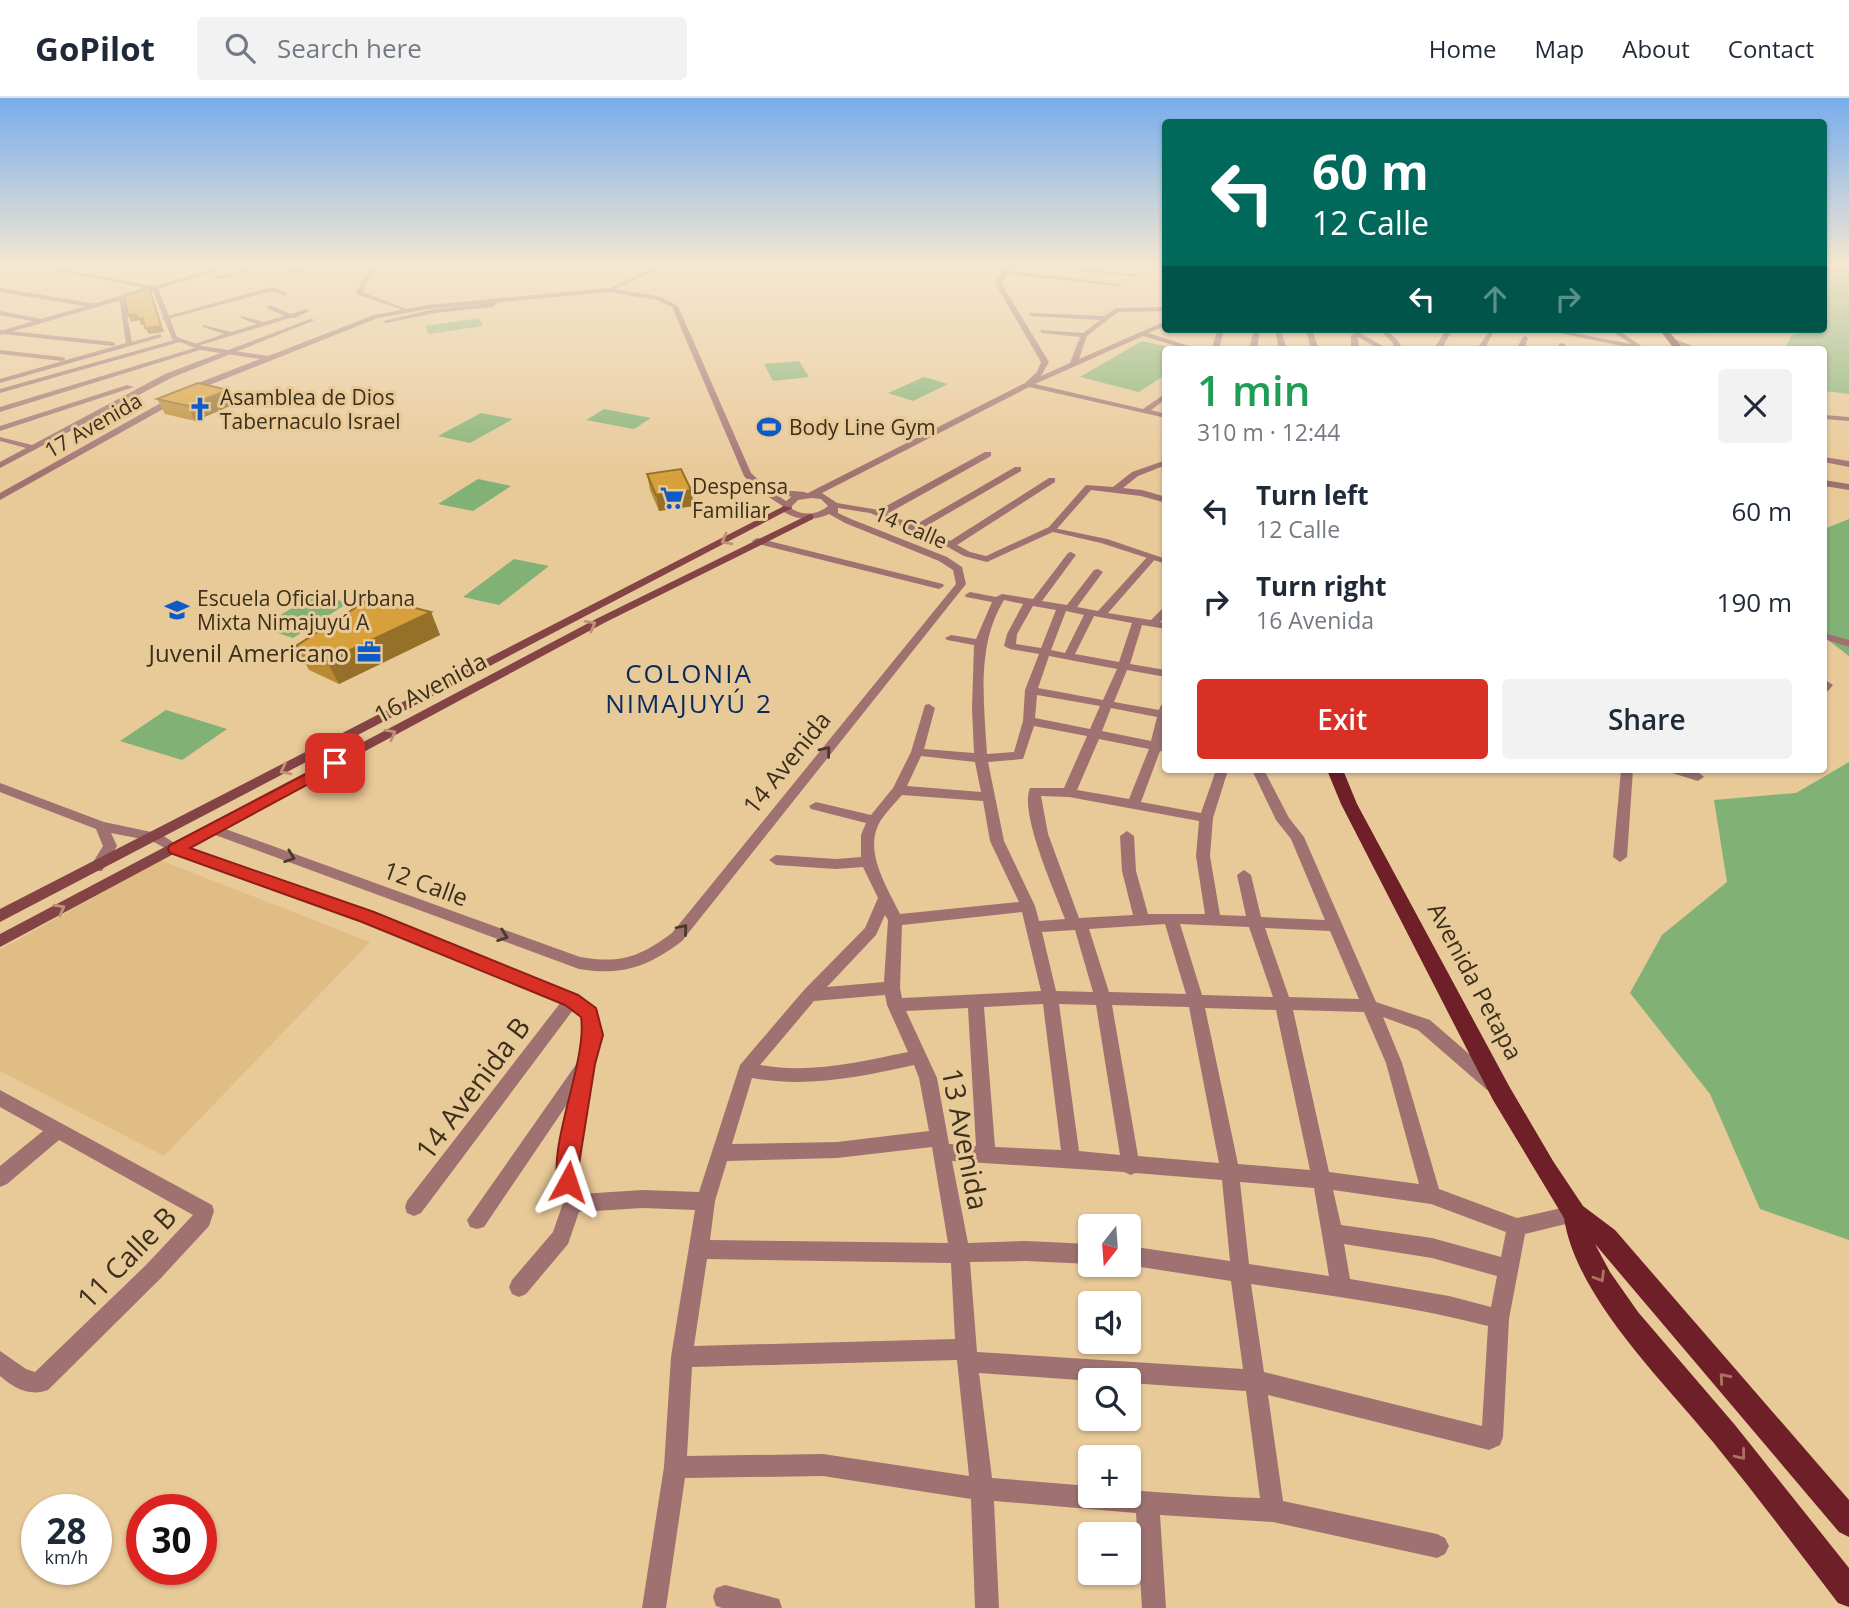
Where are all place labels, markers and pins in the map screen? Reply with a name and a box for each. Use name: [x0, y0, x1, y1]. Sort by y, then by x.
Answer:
place label: Asamblea de Dios Tabernaculo Israel: [220, 383, 401, 435]
church icon: Asamblea de Dios Tabernaculo Israel: [186, 395, 214, 423]
sports icon: Body Line Gym: [755, 413, 783, 441]
place label: Body Line Gym: [789, 413, 936, 441]
place label: Despensa Familiar: [692, 472, 788, 524]
supermarket icon: Despensa Familiar: [658, 484, 686, 512]
place label: Escuela Oficial Urbana Mixta Nimajuyú A: [197, 584, 415, 636]
school or university icon: Escuela Oficial Urbana Mixta Nimajuyú A: [163, 596, 191, 624]
place label: Juvenil Americano: [147, 636, 349, 669]
office icon: Juvenil Americano: [355, 638, 383, 666]
pin: [305, 733, 365, 793]

